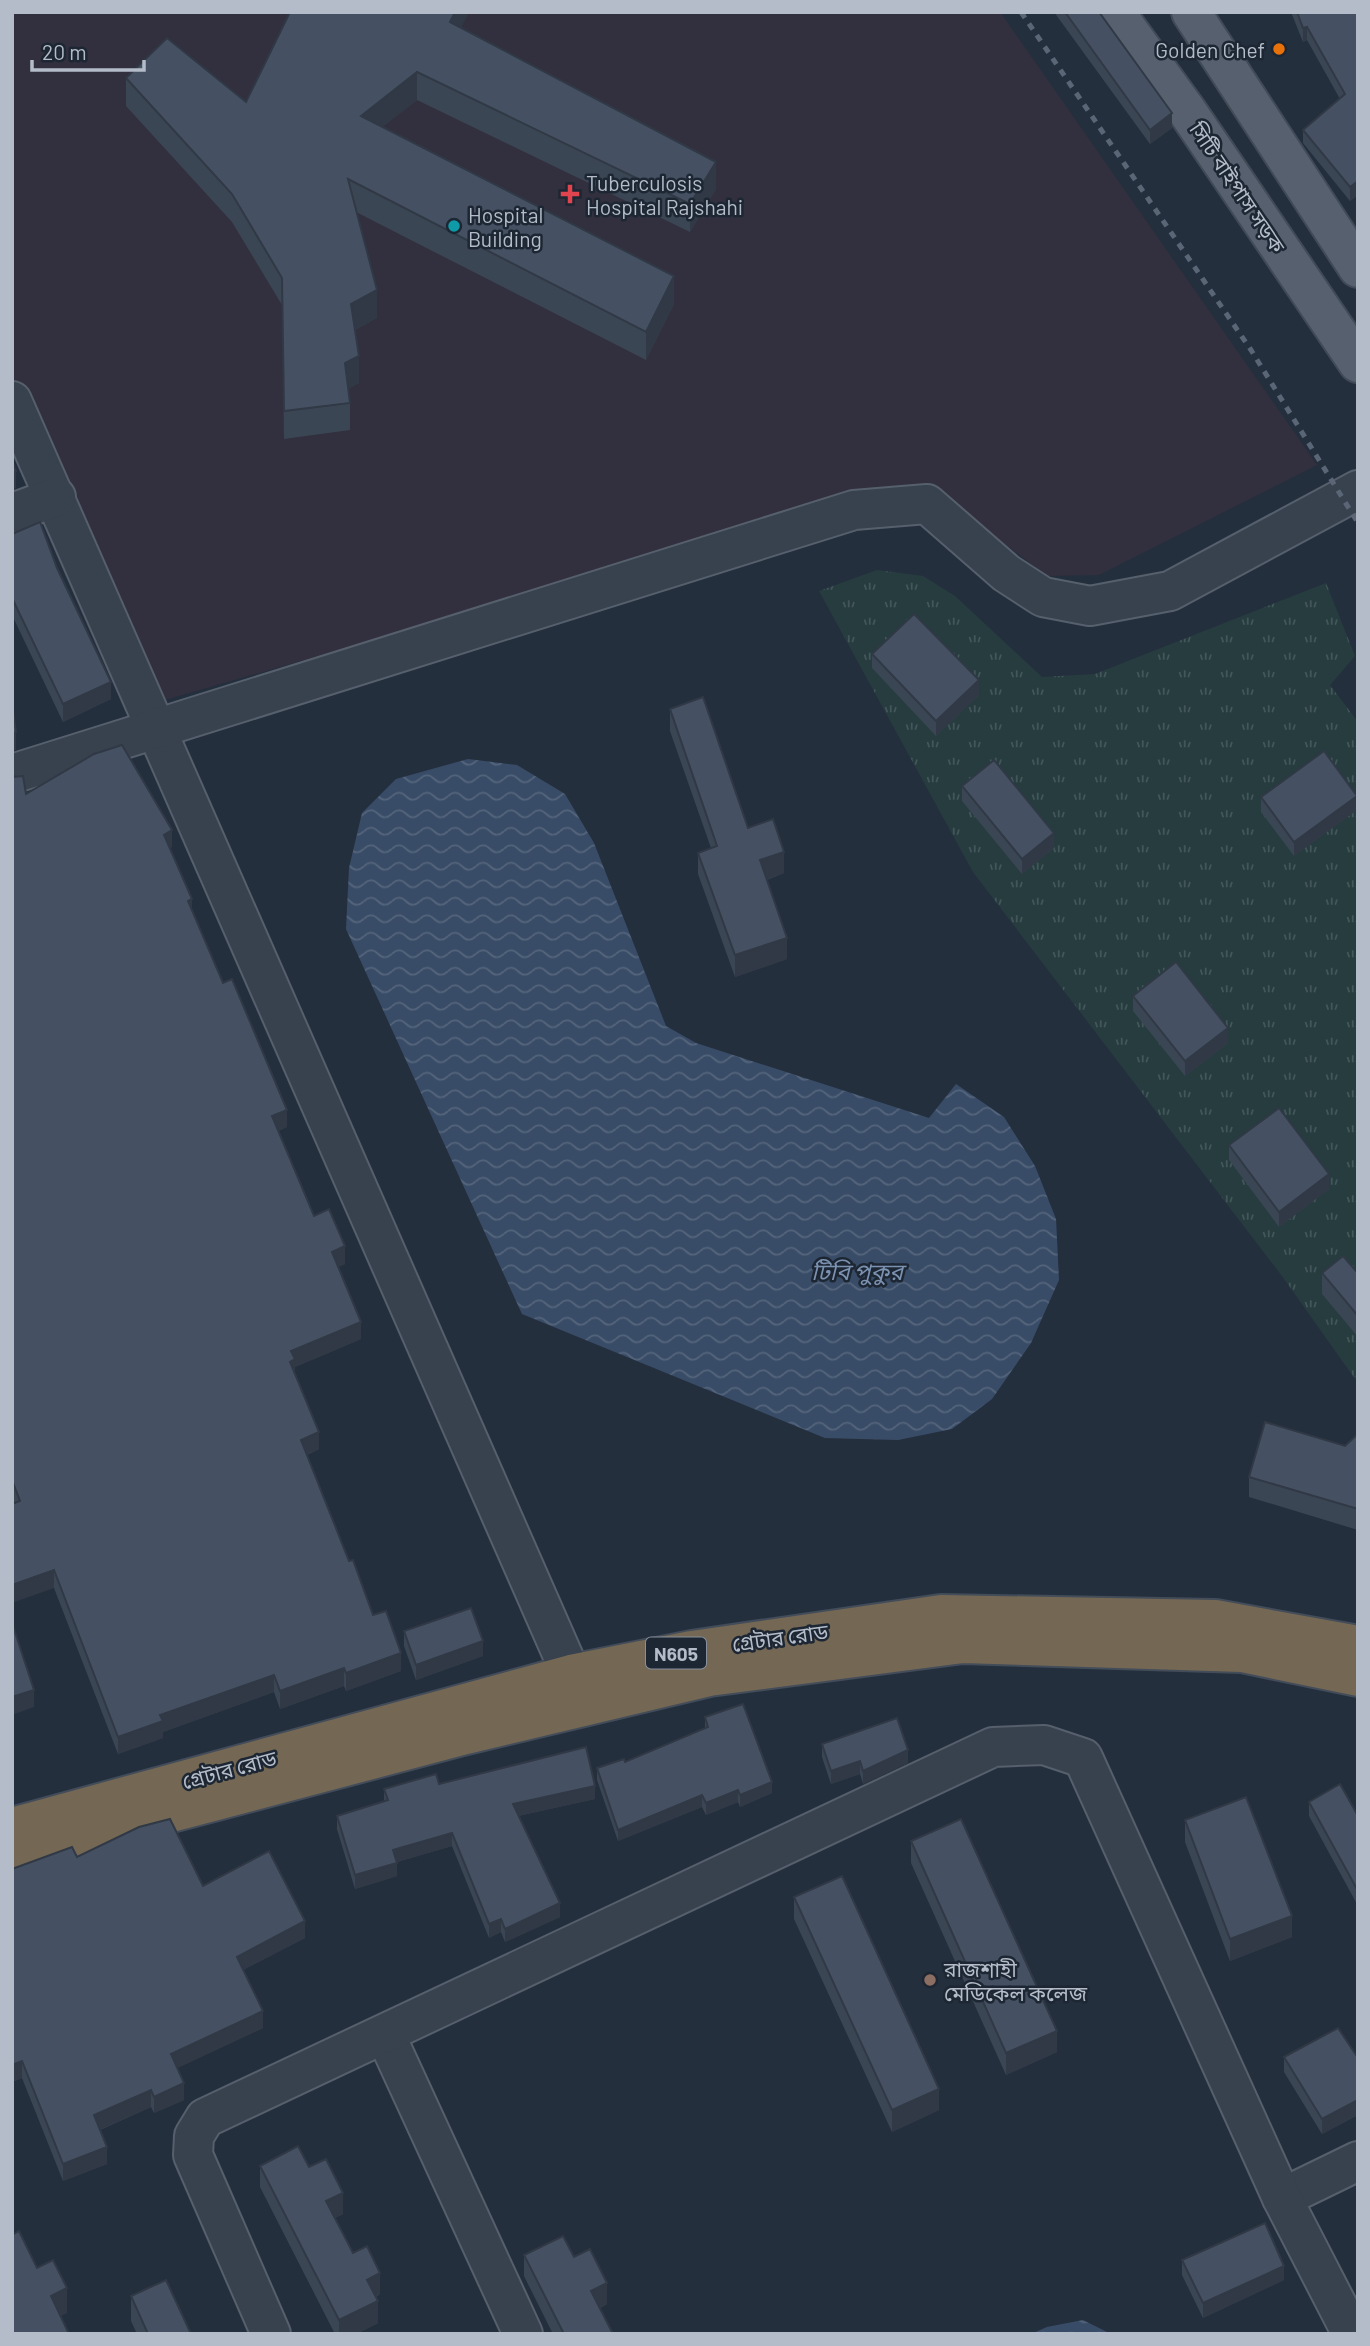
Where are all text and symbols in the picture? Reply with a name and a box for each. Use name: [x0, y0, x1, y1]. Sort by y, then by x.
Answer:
scale bar: [32, 28, 144, 72]
place label: Golden Chef: [1155, 37, 1265, 62]
text: 20 m: [42, 39, 87, 64]
marker: Golden Chef: [1271, 41, 1287, 57]
street label: সিটি বাইপাস সড়ক: [1185, 116, 1291, 258]
place label: Tuberculosis Hospital Rajshahi: [586, 170, 743, 219]
marker: Tuberculosis Hospital Rajshahi: [560, 184, 580, 204]
place label: Hospital Building: [468, 202, 543, 251]
marker: Hospital Building: [446, 218, 462, 234]
water label: টিবি পুকুর: [811, 1257, 907, 1286]
street label: গ্রেটার রোড: [730, 1618, 831, 1656]
road number: N605: [646, 1638, 706, 1668]
street label: গ্রেটার রোড: [179, 1744, 280, 1794]
place label: রাজশাহী মেডিকেল কলেজ: [943, 1956, 1088, 2005]
marker: রাজশাহী মেডিকেল কলেজ: [922, 1972, 938, 1988]

